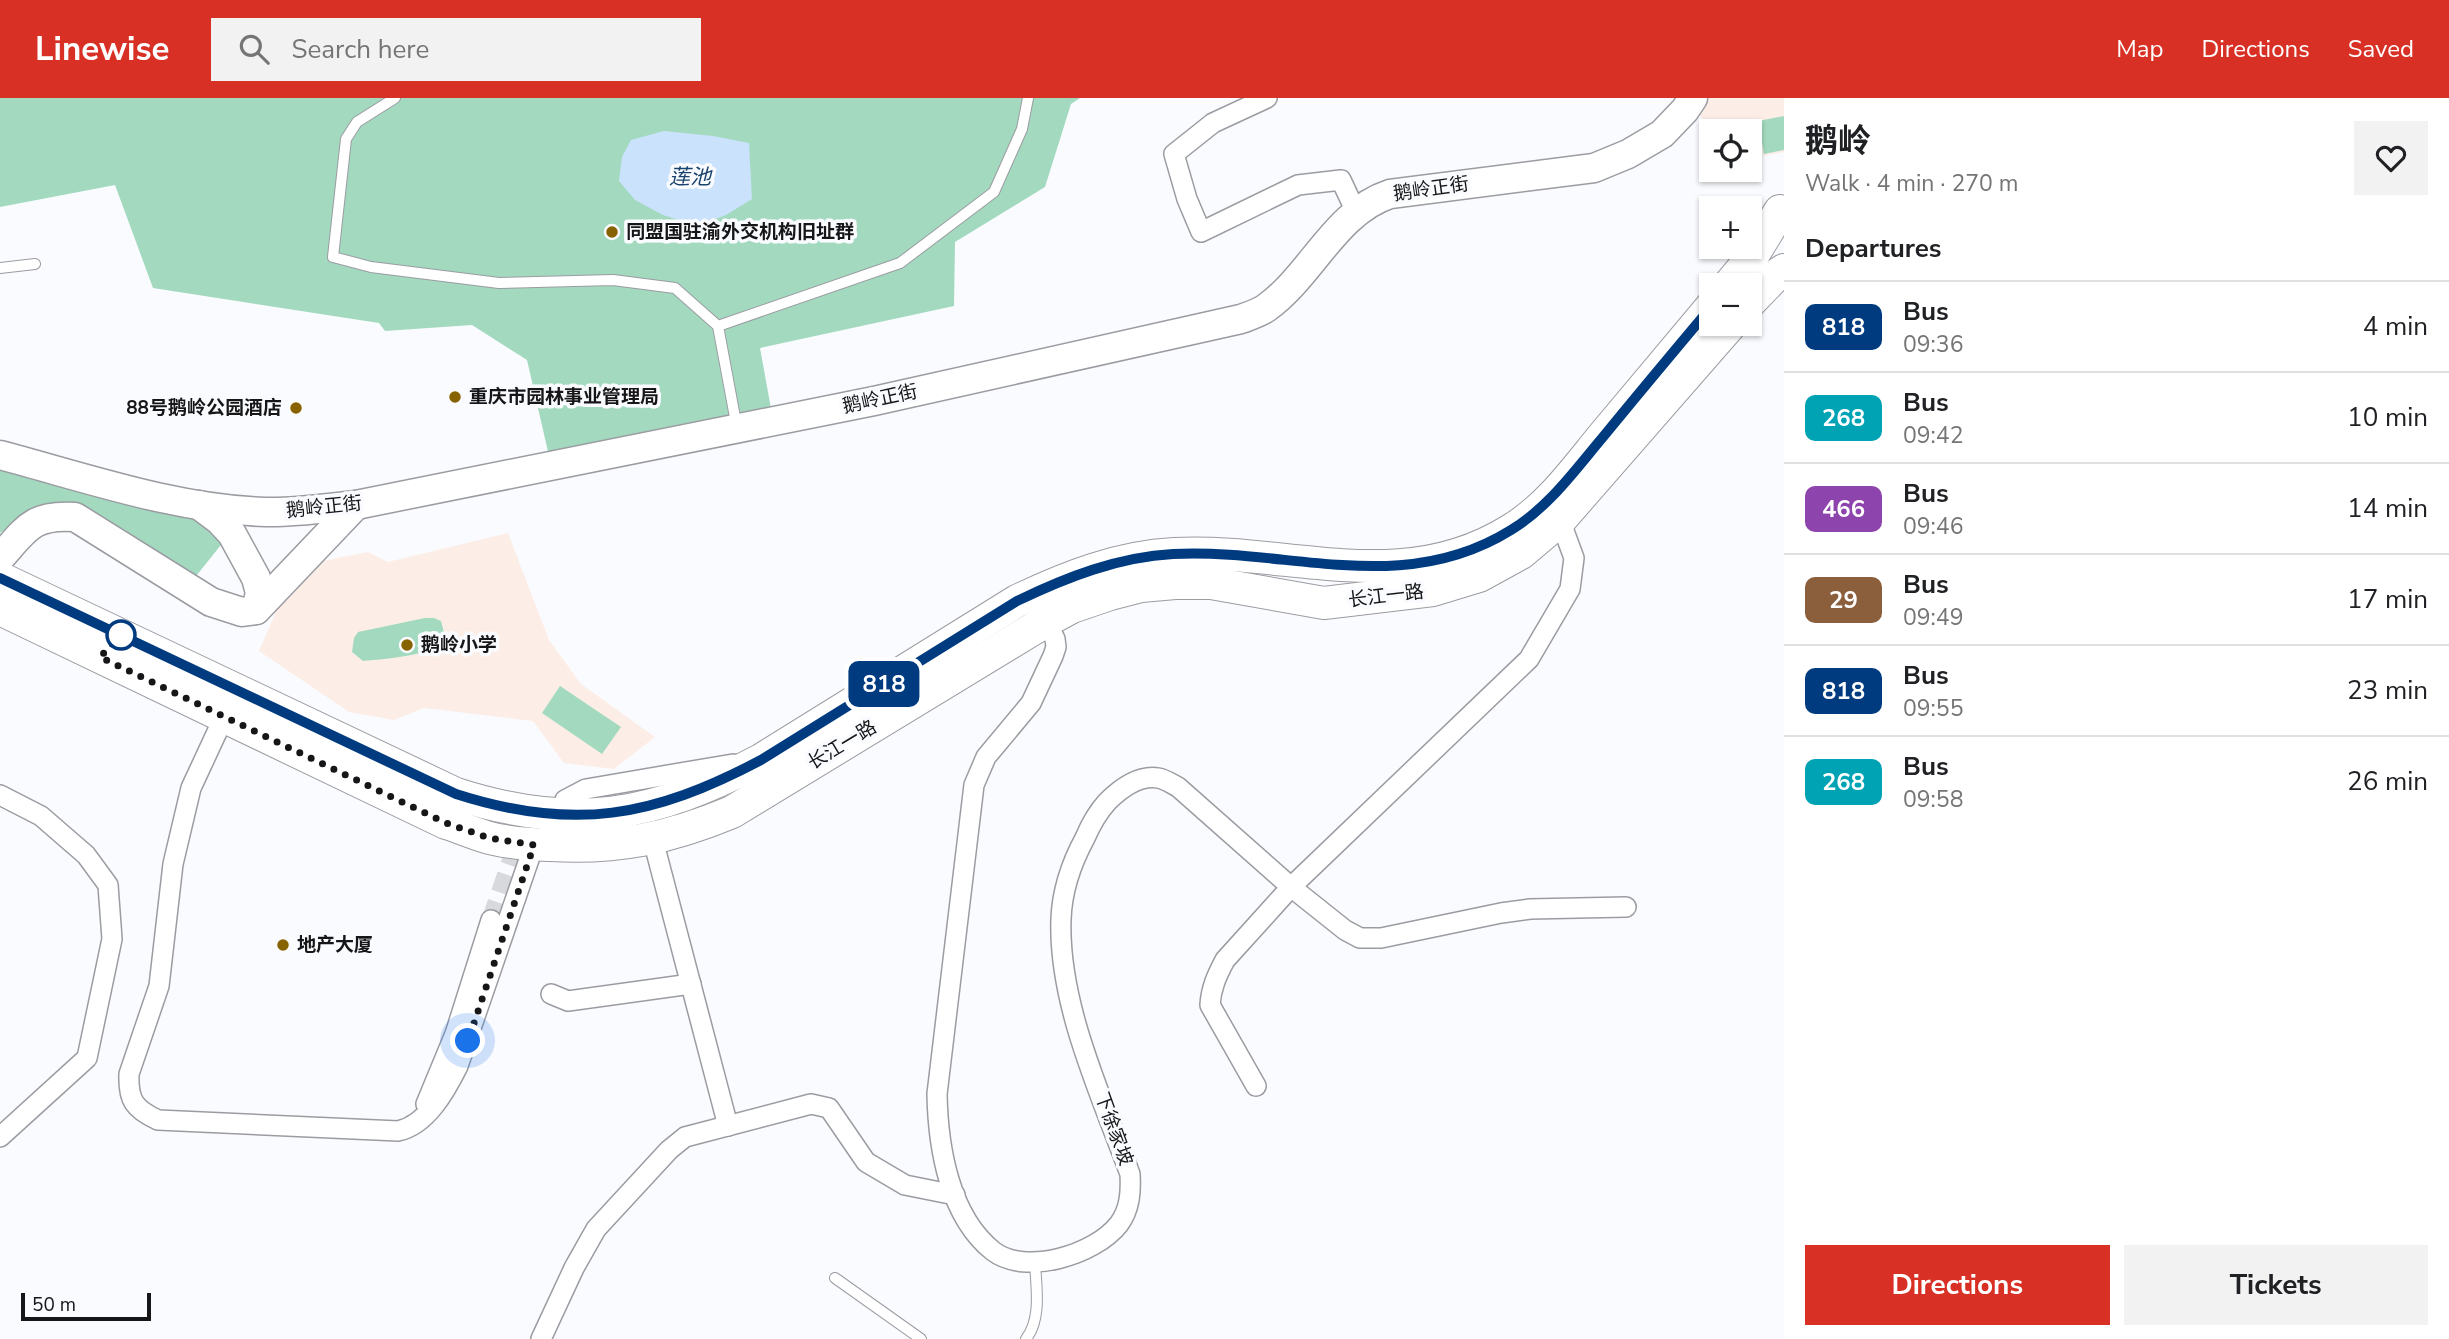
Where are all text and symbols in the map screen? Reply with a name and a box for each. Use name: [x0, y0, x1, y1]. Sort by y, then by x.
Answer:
search box: [211, 18, 701, 81]
text: Linewise: [35, 27, 169, 72]
icon: search: [235, 30, 273, 68]
text: Search here: [291, 32, 429, 67]
text: Map: [2116, 33, 2163, 65]
text: Directions: [2201, 33, 2310, 65]
text: Saved: [2348, 33, 2414, 65]
map controls: [1699, 119, 1762, 336]
button: locate: [1699, 119, 1762, 182]
text: 鹅岭: [1805, 119, 1871, 164]
button: heart: [2354, 121, 2428, 195]
water label: 莲池: [669, 163, 713, 191]
text: Walk · 4 min · 270 m: [1805, 168, 2018, 199]
street label: 鹅岭正街: [1392, 171, 1470, 207]
button: +: [1699, 196, 1762, 259]
place label: 同盟国驻渝外交机构旧址群: [626, 219, 854, 245]
marker: 同盟国驻渝外交机构旧址群: [604, 224, 620, 240]
text: Departures: [1805, 231, 1941, 266]
button: −: [1699, 273, 1762, 336]
text: Bus: [1903, 294, 1949, 329]
text: 4 min: [2363, 309, 2428, 344]
text: 818: [1822, 311, 1865, 343]
text: 09:36: [1903, 329, 1963, 360]
street label: 鹅岭正街: [840, 378, 920, 420]
place label: 重庆市园林事业管理局: [469, 384, 659, 410]
text: Bus: [1903, 385, 1949, 420]
marker: 重庆市园林事业管理局: [447, 389, 463, 405]
place label: 88号鹅岭公园酒店: [126, 395, 282, 421]
marker: 88号鹅岭公园酒店: [288, 400, 304, 416]
text: 10 min: [2347, 400, 2428, 435]
text: 268: [1822, 402, 1865, 434]
text: 09:42: [1903, 420, 1963, 451]
text: Bus: [1903, 476, 1949, 511]
street label: 鹅岭正街: [285, 490, 363, 524]
text: 14 min: [2347, 491, 2428, 526]
text: 466: [1822, 493, 1865, 525]
text: 09:46: [1903, 511, 1963, 542]
text: Bus: [1903, 567, 1949, 602]
street label: 长江一路: [1347, 578, 1425, 614]
text: 17 min: [2347, 582, 2428, 617]
text: 29: [1829, 584, 1858, 616]
text: 09:49: [1903, 602, 1963, 633]
unlabelled marker: [106, 620, 136, 650]
place label: 鹅岭小学: [421, 632, 497, 658]
marker: 鹅岭小学: [399, 637, 415, 653]
text: Bus: [1903, 658, 1949, 693]
line badge: 818: [844, 661, 924, 707]
text: 818: [862, 668, 906, 700]
text: 23 min: [2347, 673, 2428, 708]
text: 818: [1822, 675, 1865, 707]
text: 09:55: [1903, 693, 1963, 724]
street label: 长江一路: [803, 714, 881, 776]
text: Bus: [1903, 749, 1949, 784]
text: 26 min: [2347, 764, 2428, 799]
text: 268: [1822, 766, 1865, 798]
text: 09:58: [1903, 784, 1963, 815]
place label: 地产大厦: [297, 932, 373, 958]
marker: 地产大厦: [275, 937, 291, 953]
your location: [450, 1023, 485, 1058]
street label: 下徐家坡: [1089, 1089, 1139, 1169]
button: Directions: [1805, 1245, 2110, 1325]
button: Tickets: [2124, 1245, 2428, 1325]
scale bar: [21, 1290, 150, 1322]
text: 50 m: [32, 1292, 76, 1318]

